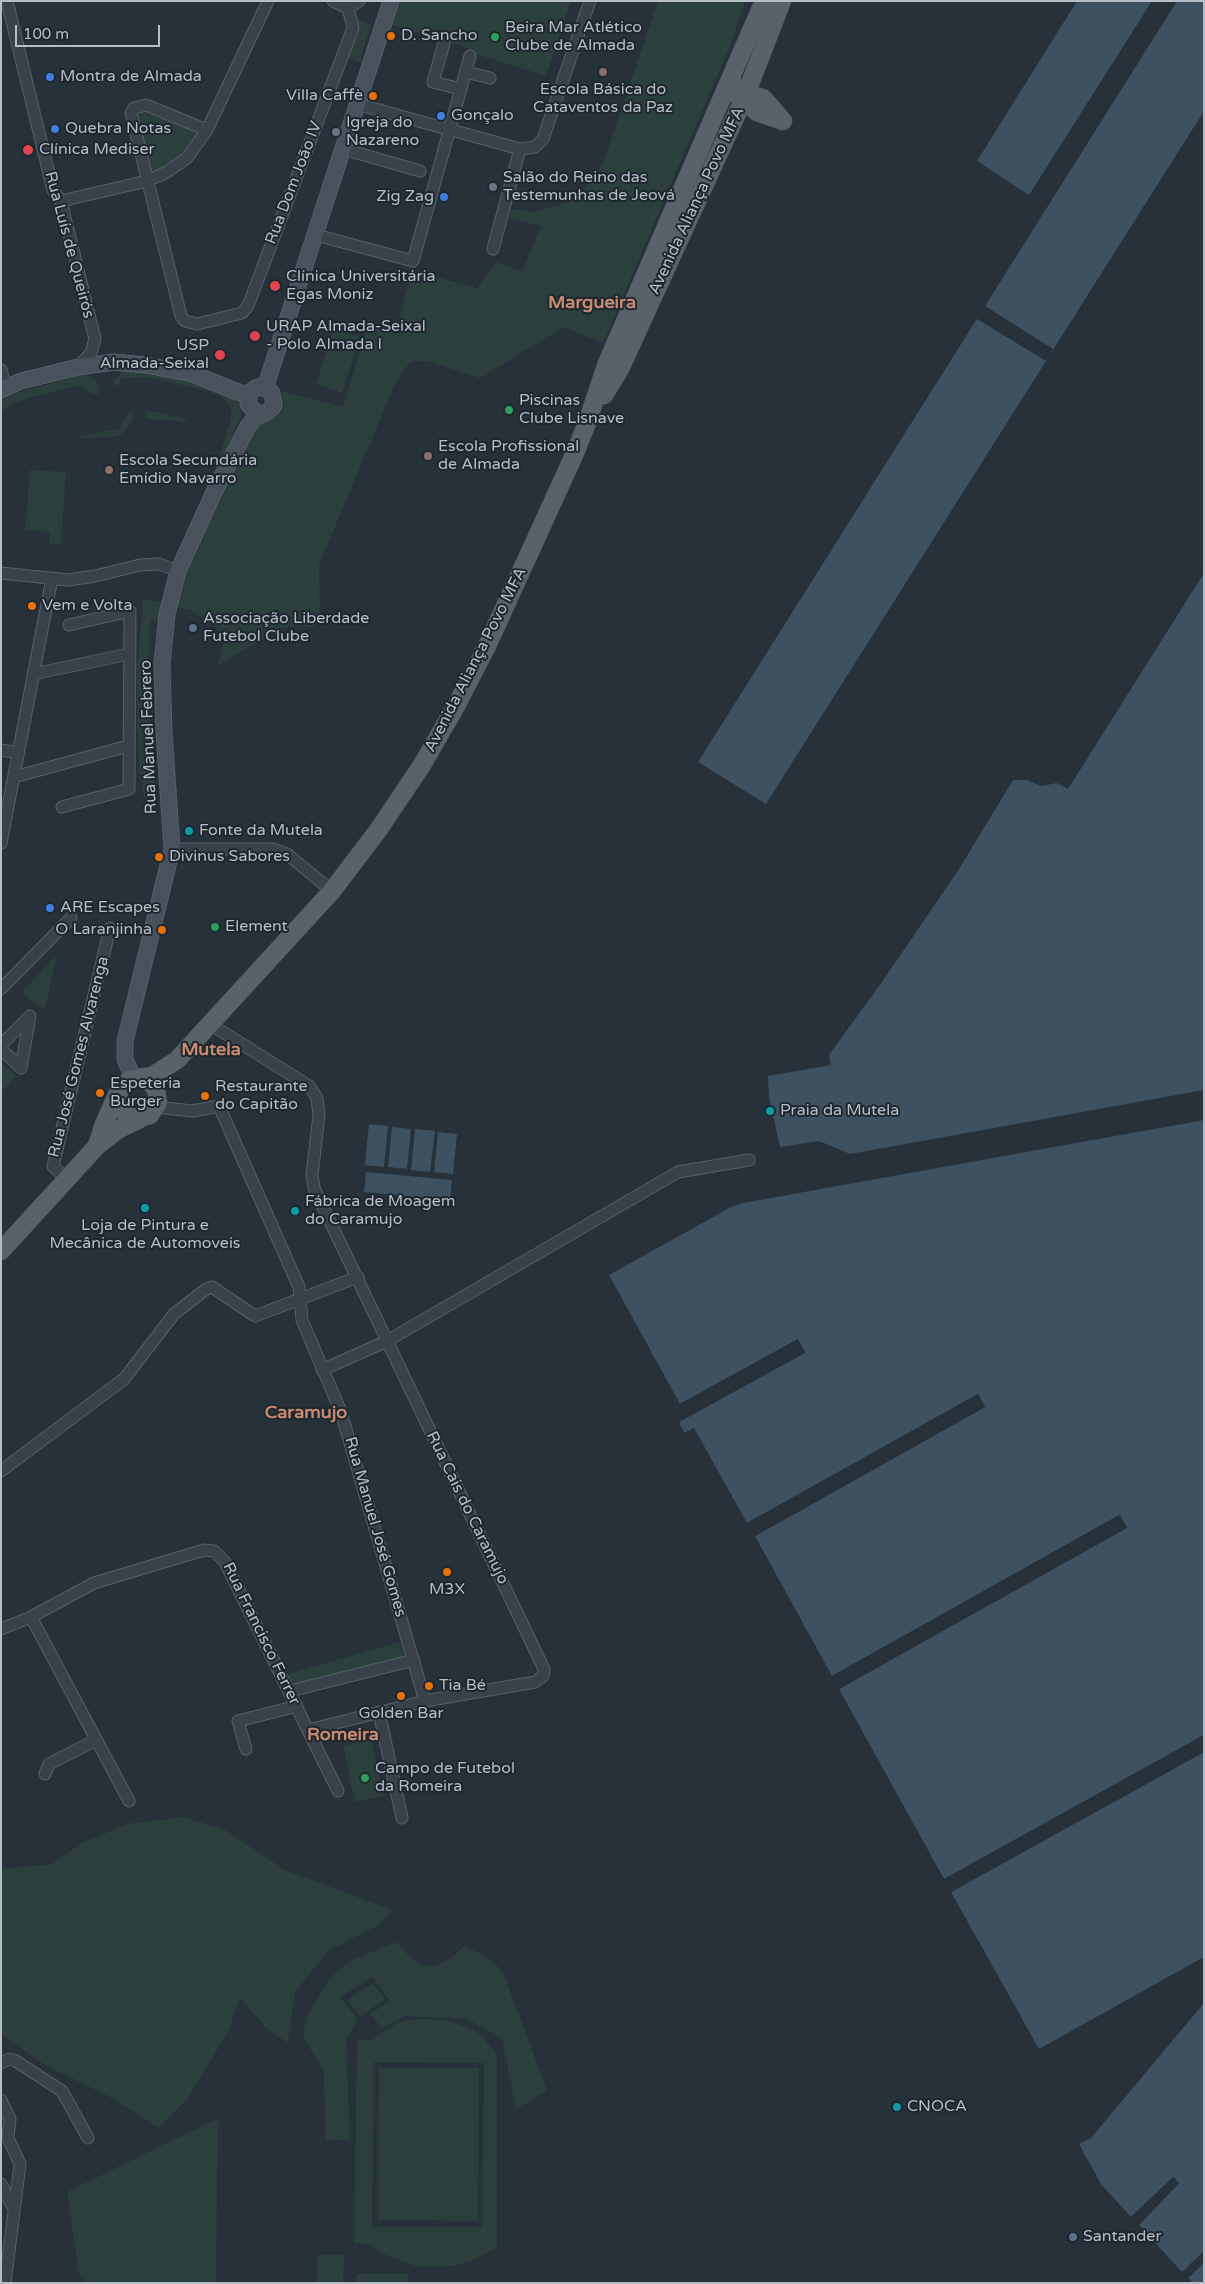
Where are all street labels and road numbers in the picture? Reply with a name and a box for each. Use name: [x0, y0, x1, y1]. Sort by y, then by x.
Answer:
street label: Avenida Aliança Povo MFA: [645, 104, 749, 298]
street label: Rua Dom João IV: [262, 119, 326, 247]
street label: Rua Luís de Queirós: [40, 169, 98, 321]
street label: Avenida Aliança Povo MFA: [421, 564, 531, 756]
street label: Rua Manuel Febrero: [137, 660, 161, 814]
street label: Rua José Gomes Alvarenga: [45, 954, 113, 1160]
street label: Rua Cais do Caramujo: [422, 1428, 512, 1588]
street label: Rua Manuel José Gomes: [340, 1435, 410, 1619]
street label: Rua Francisco Ferrer: [218, 1560, 304, 1708]

